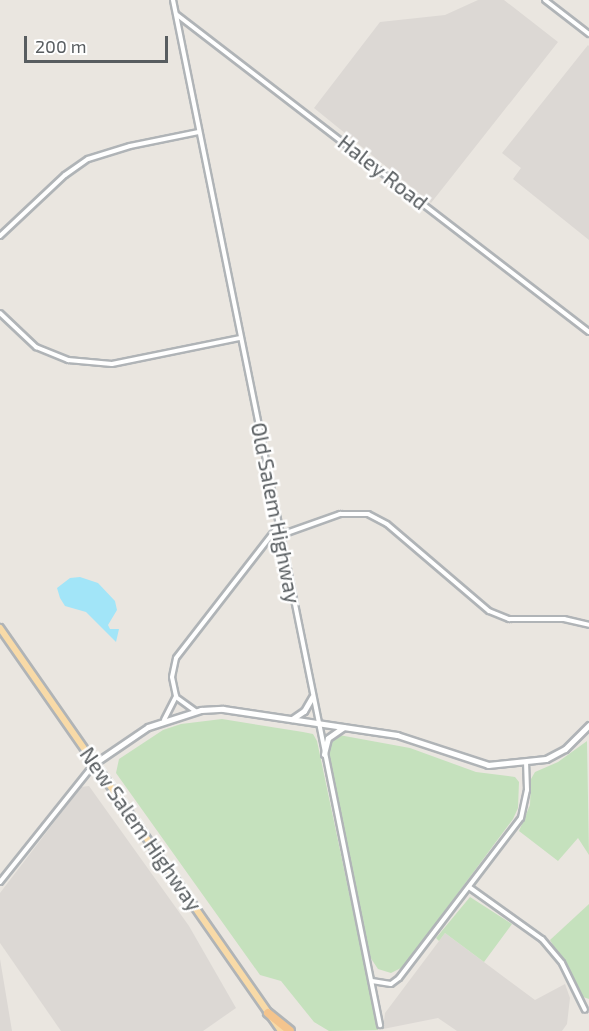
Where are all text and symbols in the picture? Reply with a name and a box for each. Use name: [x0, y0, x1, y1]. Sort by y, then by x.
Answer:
scale bar: [27, 24, 171, 62]
text: 200 m: [35, 35, 87, 57]
street label: Haley Road: [333, 129, 433, 215]
street label: Old Salem Highway: [246, 420, 306, 606]
street label: New Salem Highway: [75, 742, 207, 916]

